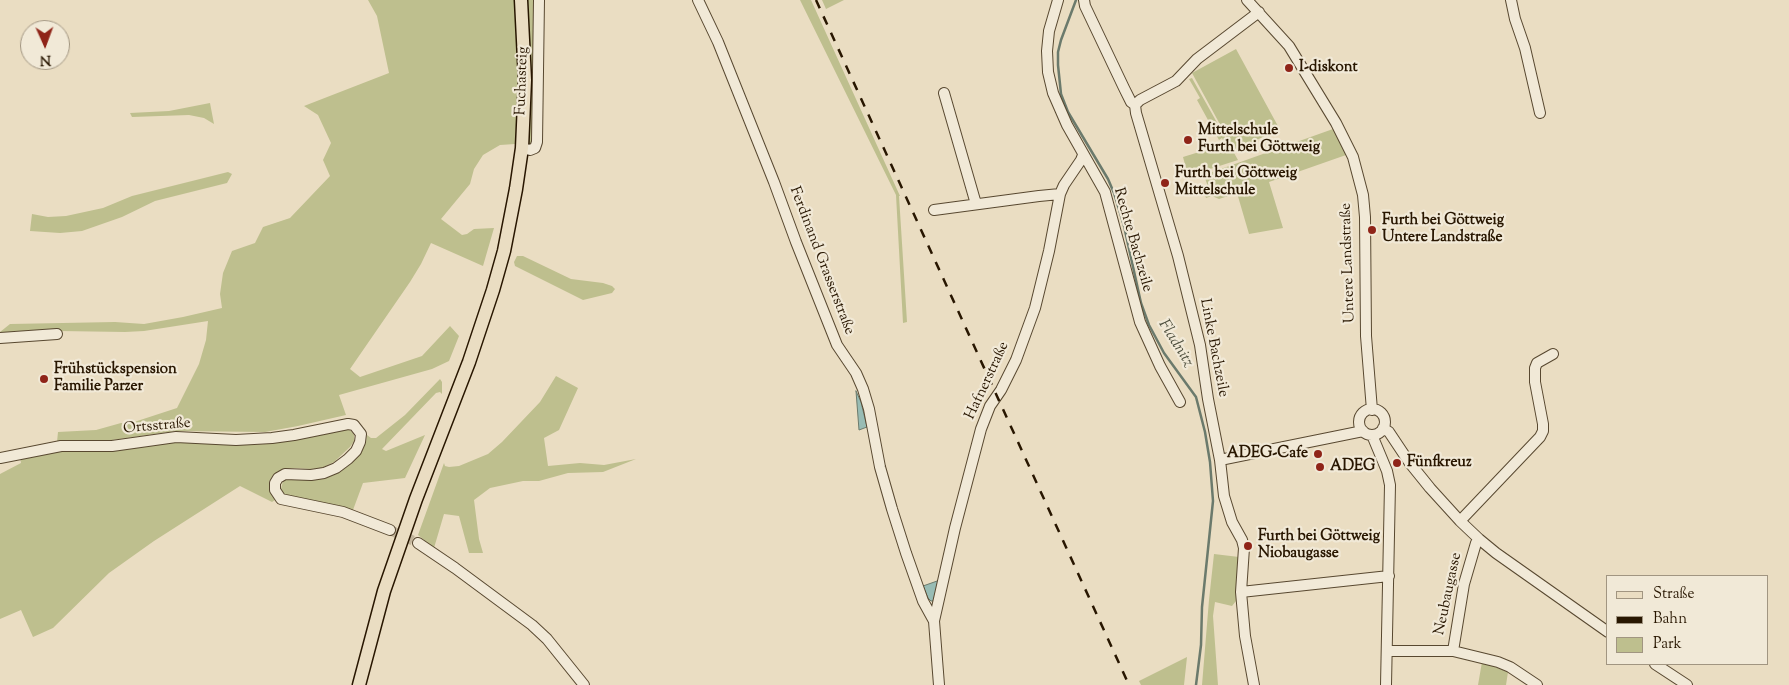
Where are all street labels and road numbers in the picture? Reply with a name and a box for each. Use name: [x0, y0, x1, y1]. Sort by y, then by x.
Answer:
street label: Fuchasteig: [513, 46, 533, 116]
street label: Ferdinand Grasserstraße: [784, 184, 858, 338]
street label: Rechte Bachzeile: [1109, 186, 1155, 294]
street label: Untere Landstraße: [1338, 202, 1360, 324]
street label: Linke Bachzeile: [1195, 297, 1231, 399]
street label: Hafnerstraße: [962, 339, 1014, 423]
street label: Ortsstraße: [122, 415, 192, 439]
street label: Neubaugasse: [1431, 551, 1467, 637]

